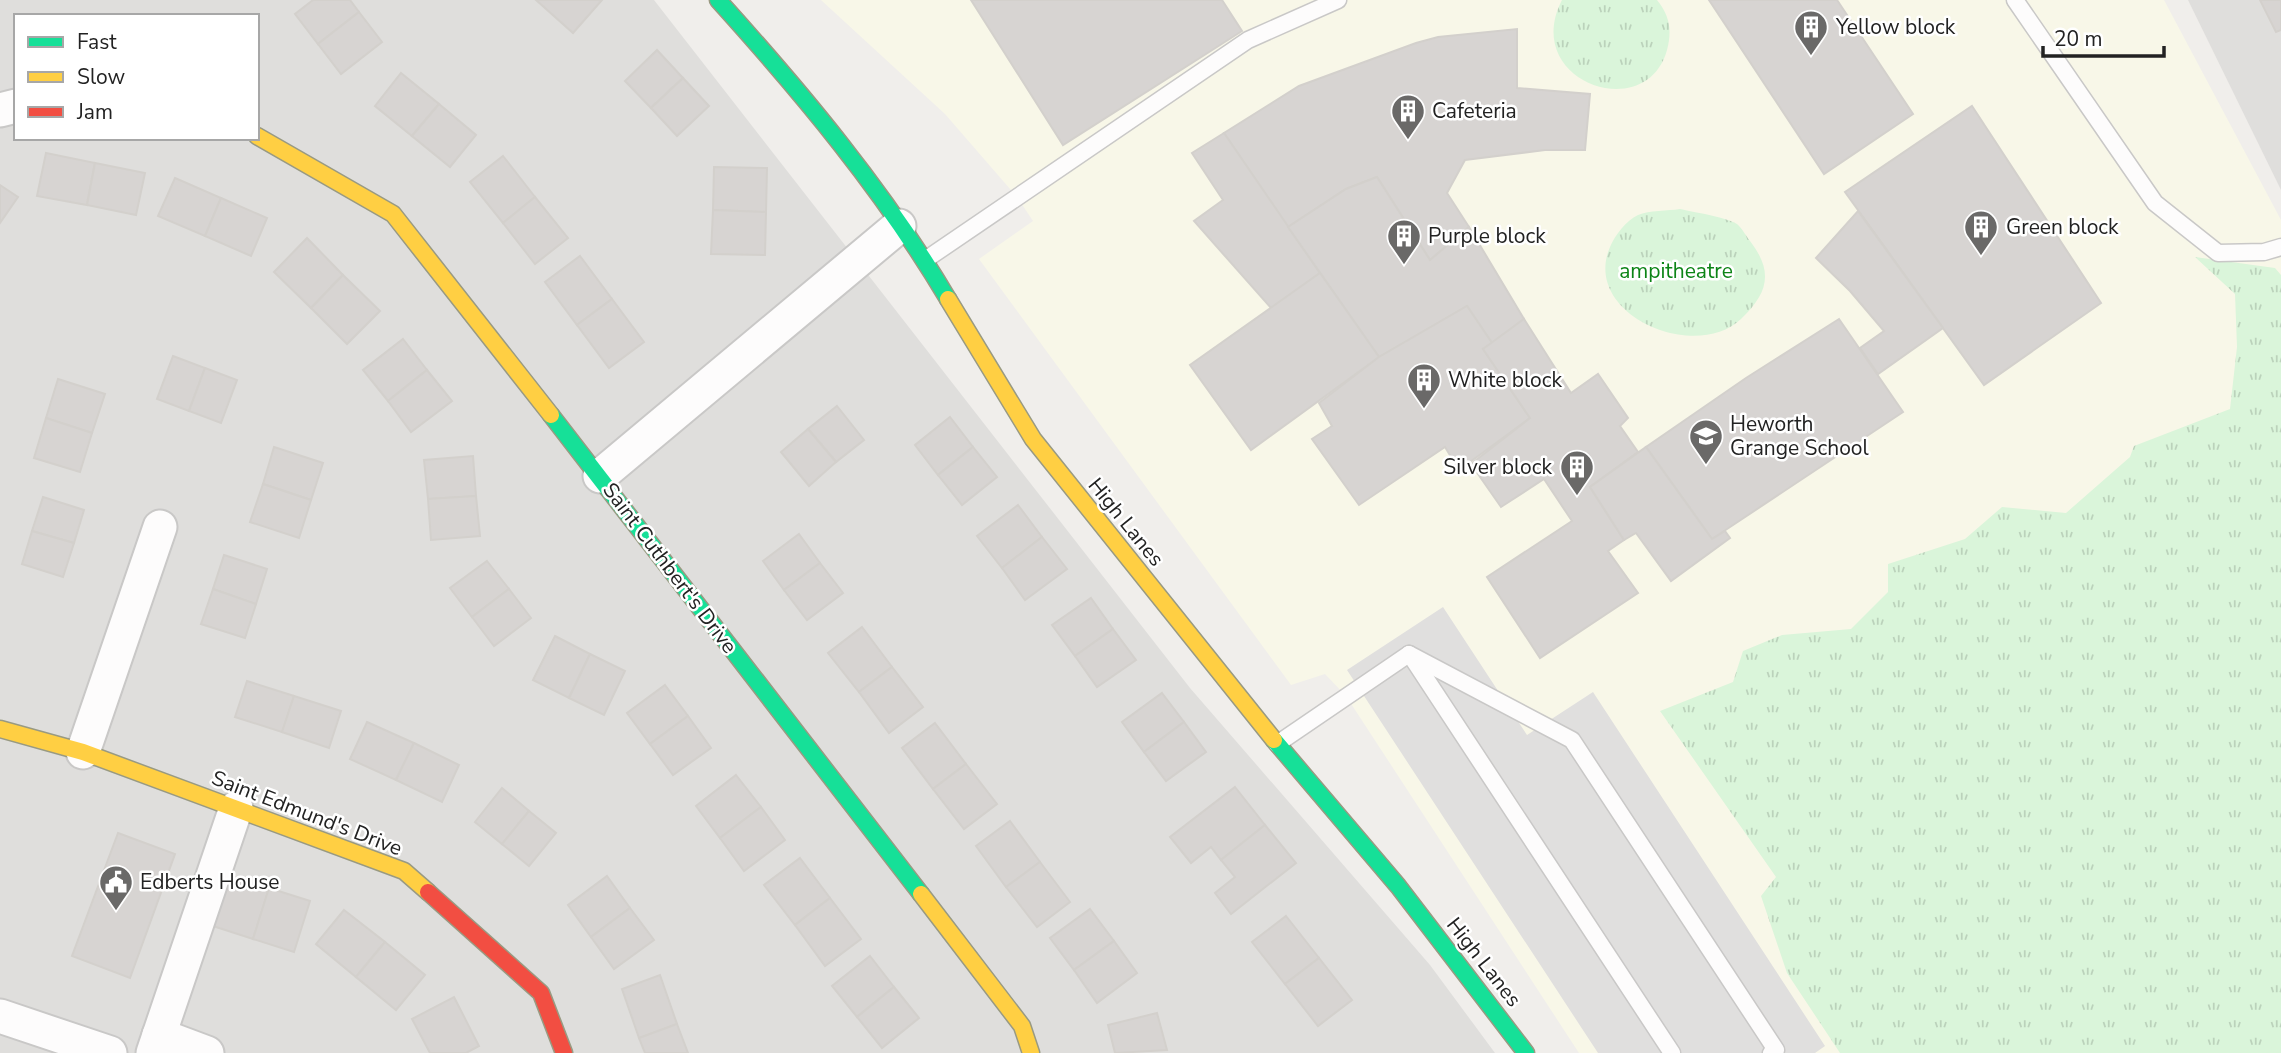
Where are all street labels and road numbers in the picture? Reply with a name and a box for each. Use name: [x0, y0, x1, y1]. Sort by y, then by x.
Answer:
street label: High Lanes: [1082, 472, 1170, 572]
street label: Saint Cuthbert's Drive: [596, 477, 744, 659]
street label: Saint Edmund's Drive: [208, 764, 406, 862]
street label: High Lanes: [1440, 912, 1528, 1012]

